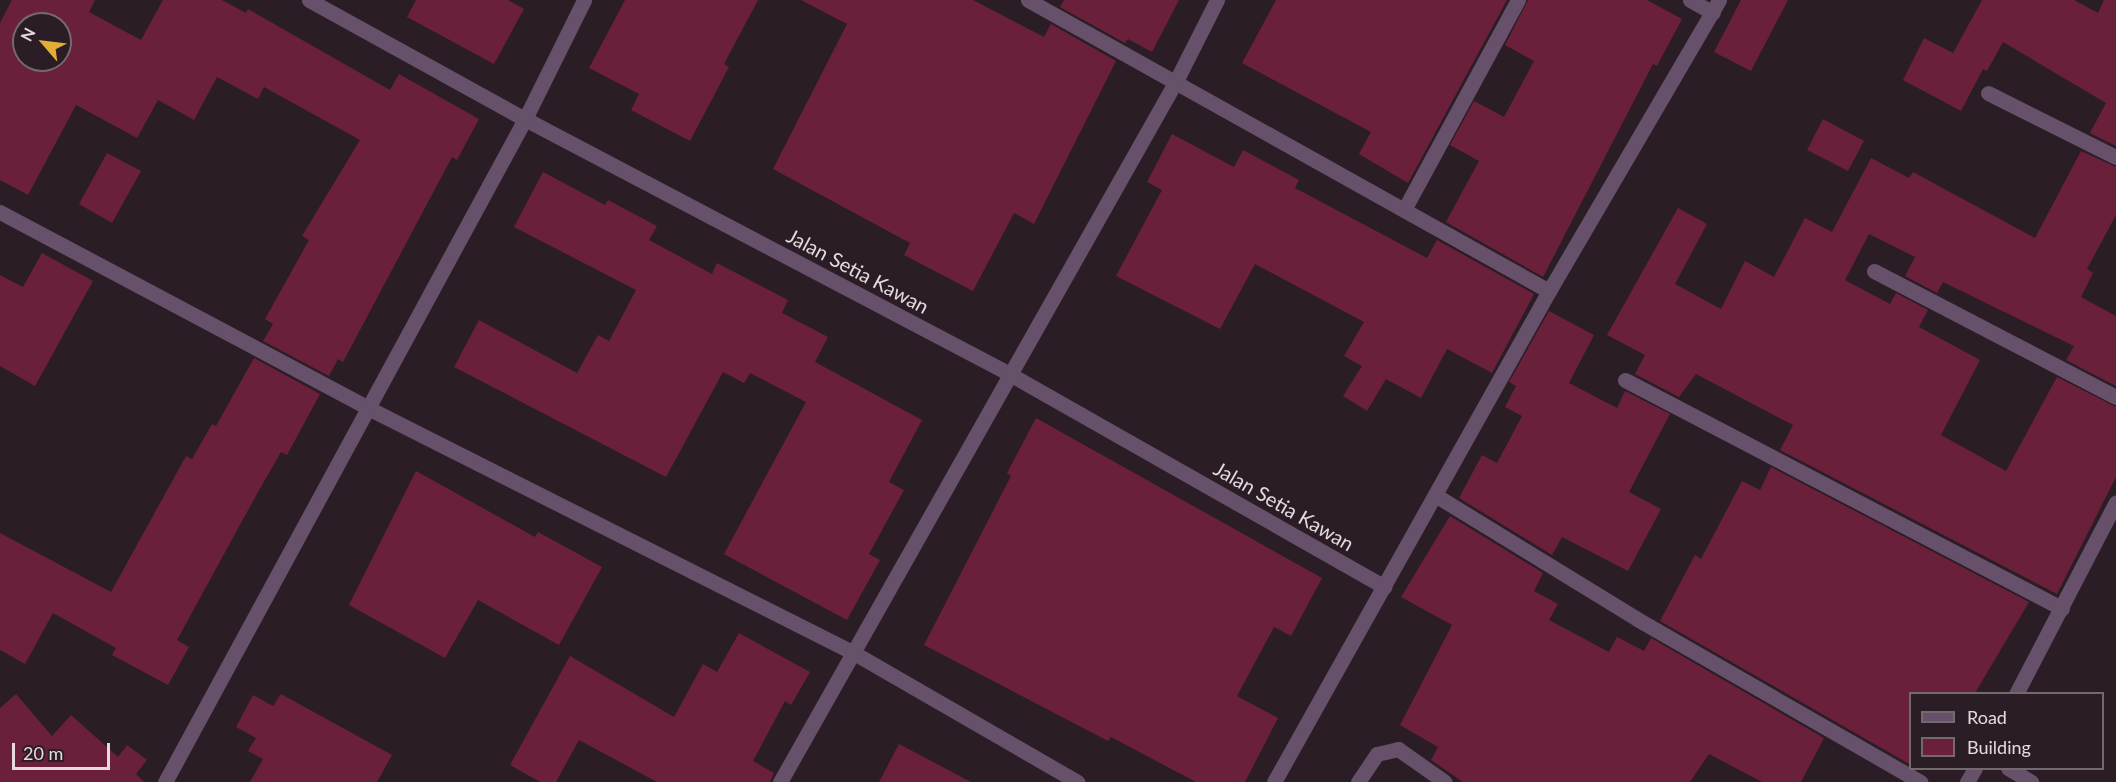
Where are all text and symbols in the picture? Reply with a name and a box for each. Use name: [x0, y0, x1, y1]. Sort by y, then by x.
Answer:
north arrow: [12, 12, 72, 72]
text: N: [16, 24, 39, 44]
street label: Jalan Setia Kawan: [783, 223, 933, 319]
street label: Jalan Setia Kawan: [1210, 456, 1358, 556]
legend: [1909, 692, 2104, 770]
text: Road: [1967, 706, 2007, 728]
scale bar: [15, 731, 112, 769]
text: Building: [1967, 736, 2031, 758]
text: 20 m: [23, 742, 63, 764]

